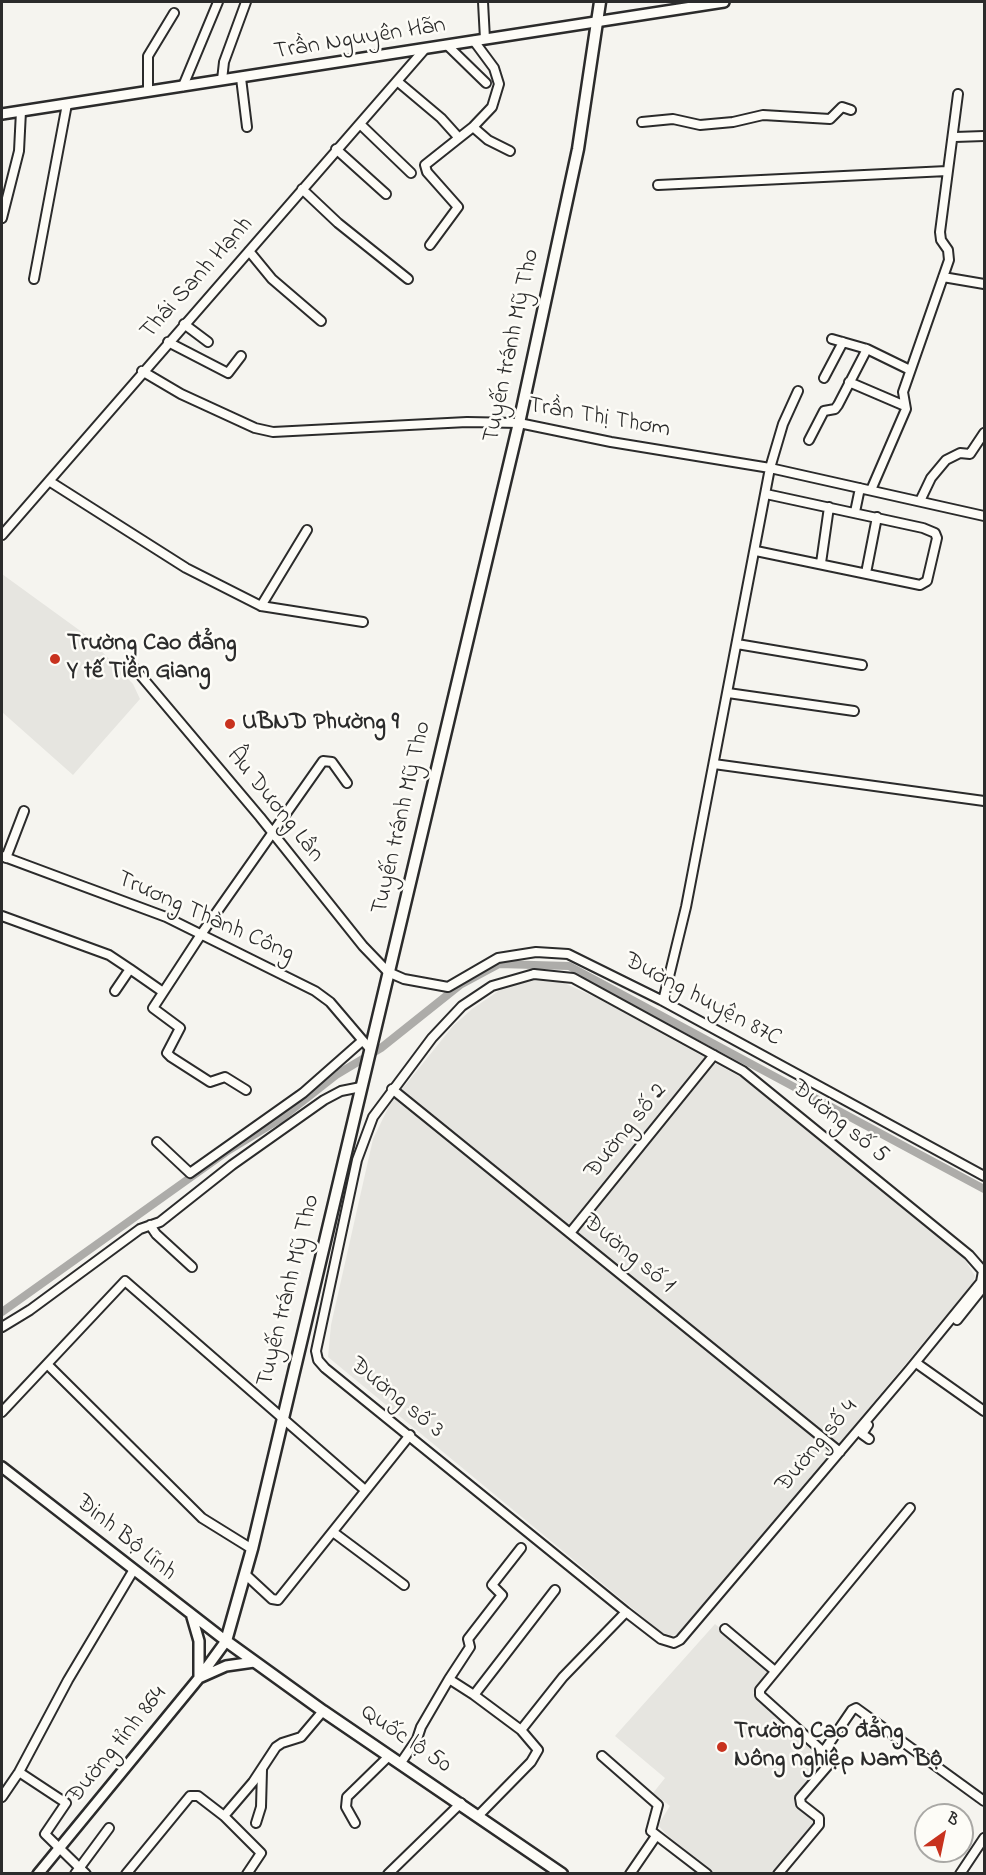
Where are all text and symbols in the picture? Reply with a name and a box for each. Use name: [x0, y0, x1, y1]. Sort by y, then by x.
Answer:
street label: Trần Nguyên Hãn: [272, 12, 448, 68]
street label: Thái Sanh Hạnh: [135, 212, 261, 346]
street label: Tuyến tránh Mỹ Tho: [478, 247, 548, 445]
street label: Trần Thị Thơm: [526, 392, 672, 446]
place label: Trường Cao đẳng Y tế Tiền Giang: [67, 631, 237, 687]
marker: Trường Cao đẳng Y tế Tiền Giang: [48, 652, 62, 666]
place label: UBND Phường 9: [242, 710, 399, 738]
marker: UBND Phường 9: [223, 717, 237, 731]
street label: Tuyến tránh Mỹ Tho: [367, 719, 439, 917]
street label: Âu Dương Lân: [219, 743, 329, 869]
street label: Trương Thành Công: [112, 866, 298, 970]
street label: Đường huyện 87C: [619, 947, 785, 1055]
street label: Đường số 5: [785, 1075, 893, 1171]
street label: Đường số 2: [580, 1078, 674, 1186]
street label: Tuyến tránh Mỹ Tho: [252, 1192, 328, 1390]
street label: Đường số 1: [576, 1209, 680, 1301]
street label: Đường số 3: [343, 1352, 449, 1446]
street label: Đường số 4: [771, 1394, 865, 1500]
street label: Đinh Bộ Lĩnh: [69, 1490, 181, 1588]
street label: Đường tỉnh 864: [62, 1681, 174, 1811]
street label: Quốc lộ 50: [354, 1699, 456, 1781]
place label: Trường Cao đẳng Nông nghiệp Nam Bộ: [734, 1719, 942, 1775]
marker: Trường Cao đẳng Nông nghiệp Nam Bộ: [715, 1740, 729, 1754]
north arrow: [914, 1803, 974, 1863]
text: B: [942, 1807, 964, 1833]

